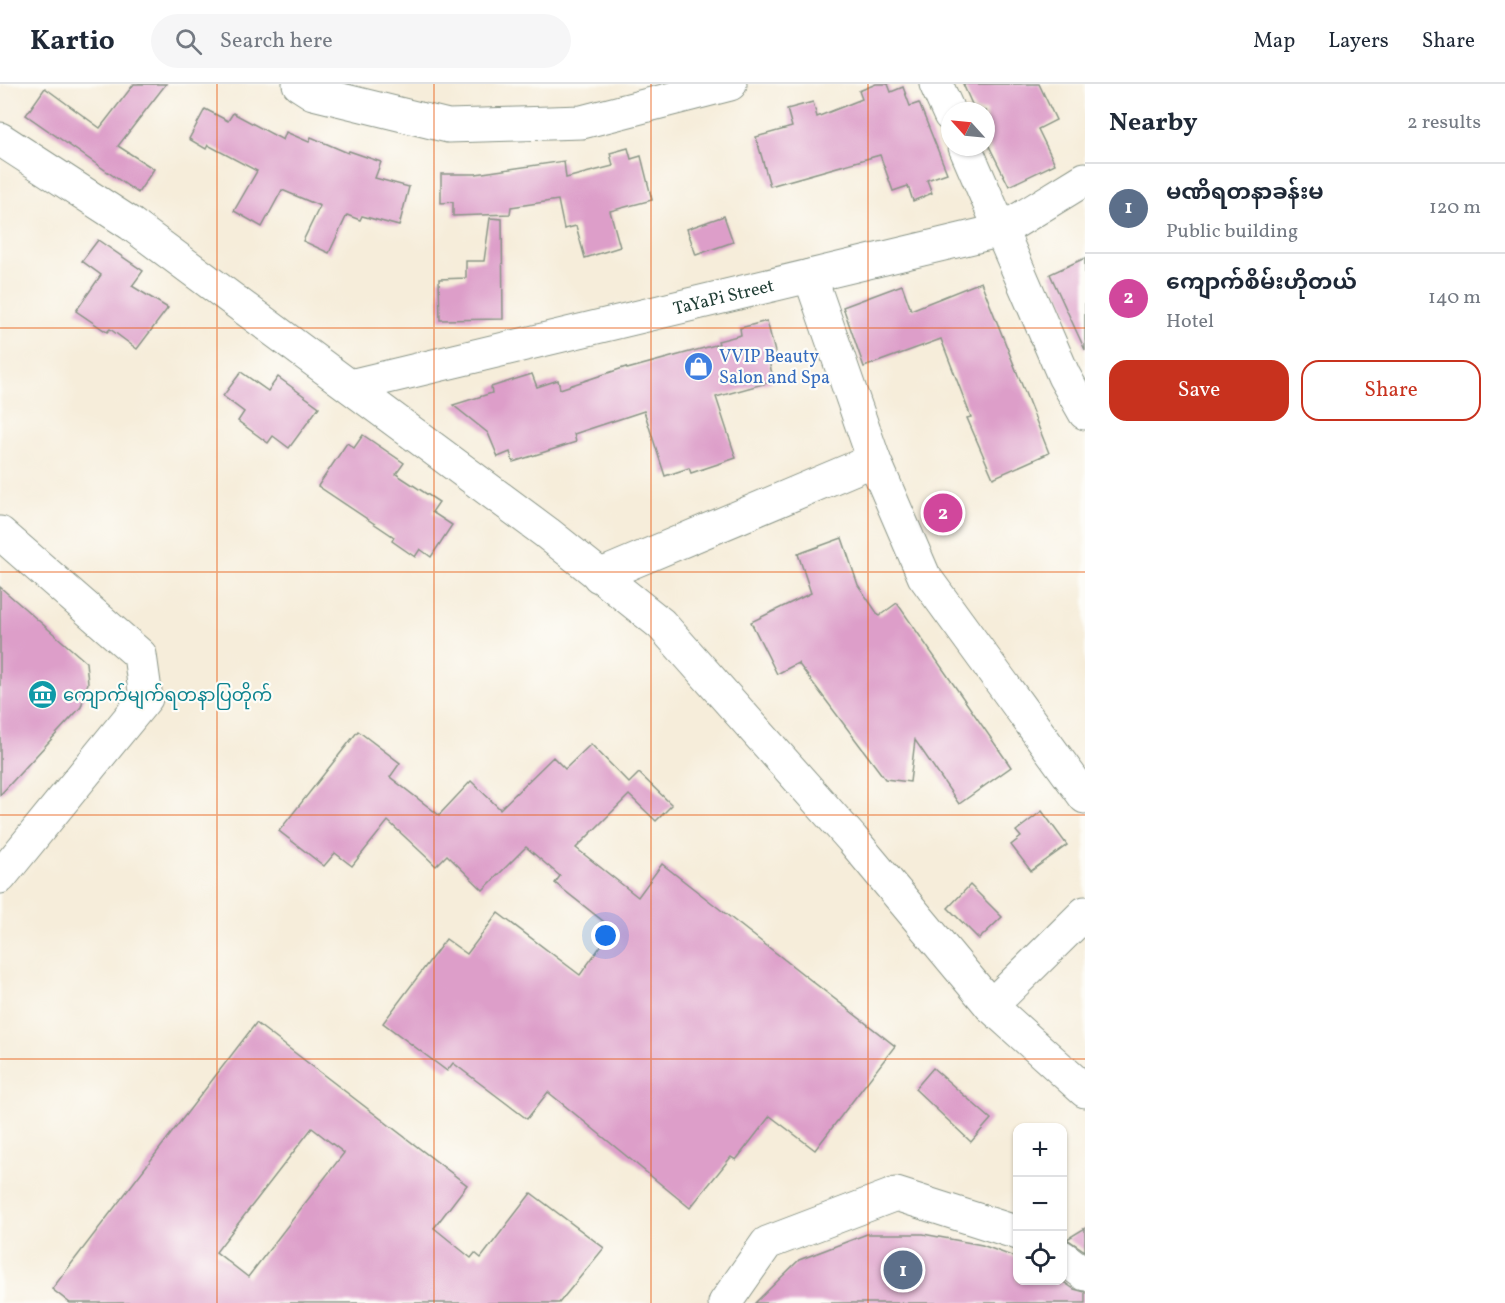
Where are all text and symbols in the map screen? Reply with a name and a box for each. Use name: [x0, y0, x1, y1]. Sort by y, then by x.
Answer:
search box: [151, 14, 571, 68]
text: Kartio: [30, 22, 115, 61]
icon: search: [172, 25, 205, 58]
text: Search here: [220, 26, 333, 57]
text: Map: [1253, 27, 1295, 56]
text: Layers: [1328, 27, 1389, 56]
text: Share: [1422, 27, 1475, 56]
north arrow: [941, 102, 995, 156]
text: Nearby: [1109, 105, 1198, 141]
text: 2 results: [1407, 109, 1481, 137]
text: မဏိရတနာခန်းမ: [1166, 178, 1324, 209]
text: 1: [1124, 194, 1133, 222]
text: 120 m: [1429, 194, 1481, 222]
text: Public building: [1166, 218, 1298, 246]
text: ကျောက်စိမ်းဟိုတယ်: [1166, 268, 1357, 299]
street label: TaYaPi Street: [671, 274, 777, 322]
text: 2: [1123, 284, 1134, 312]
text: 140 m: [1428, 284, 1481, 312]
text: Hotel: [1166, 308, 1214, 336]
place label: VVIP Beauty Salon and Spa: [719, 345, 830, 391]
shop icon: VVIP Beauty Salon and Spa: [682, 350, 714, 382]
button: Save: [1109, 360, 1289, 421]
button: Share: [1301, 360, 1481, 421]
pin: 2: [924, 490, 962, 536]
museum icon: ကျောက်မျက်ရတနာပြတိုက်: [26, 679, 58, 711]
place label: ကျောက်မျက်ရတနာပြတိုက်: [63, 681, 272, 710]
your location: [591, 921, 620, 950]
map controls: [1013, 1123, 1067, 1285]
button: +: [1013, 1123, 1067, 1177]
button: −: [1013, 1177, 1067, 1231]
button: locate: [1013, 1231, 1067, 1285]
pin: 1: [884, 1248, 922, 1292]

